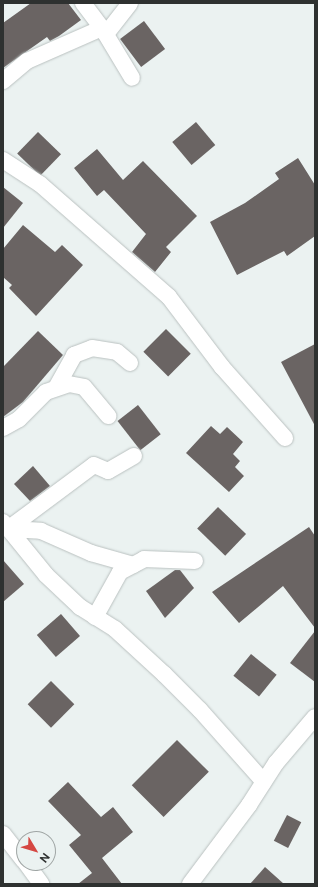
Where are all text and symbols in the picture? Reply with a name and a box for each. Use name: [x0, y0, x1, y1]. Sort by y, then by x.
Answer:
north arrow: [16, 831, 56, 871]
text: N: [37, 851, 52, 865]

